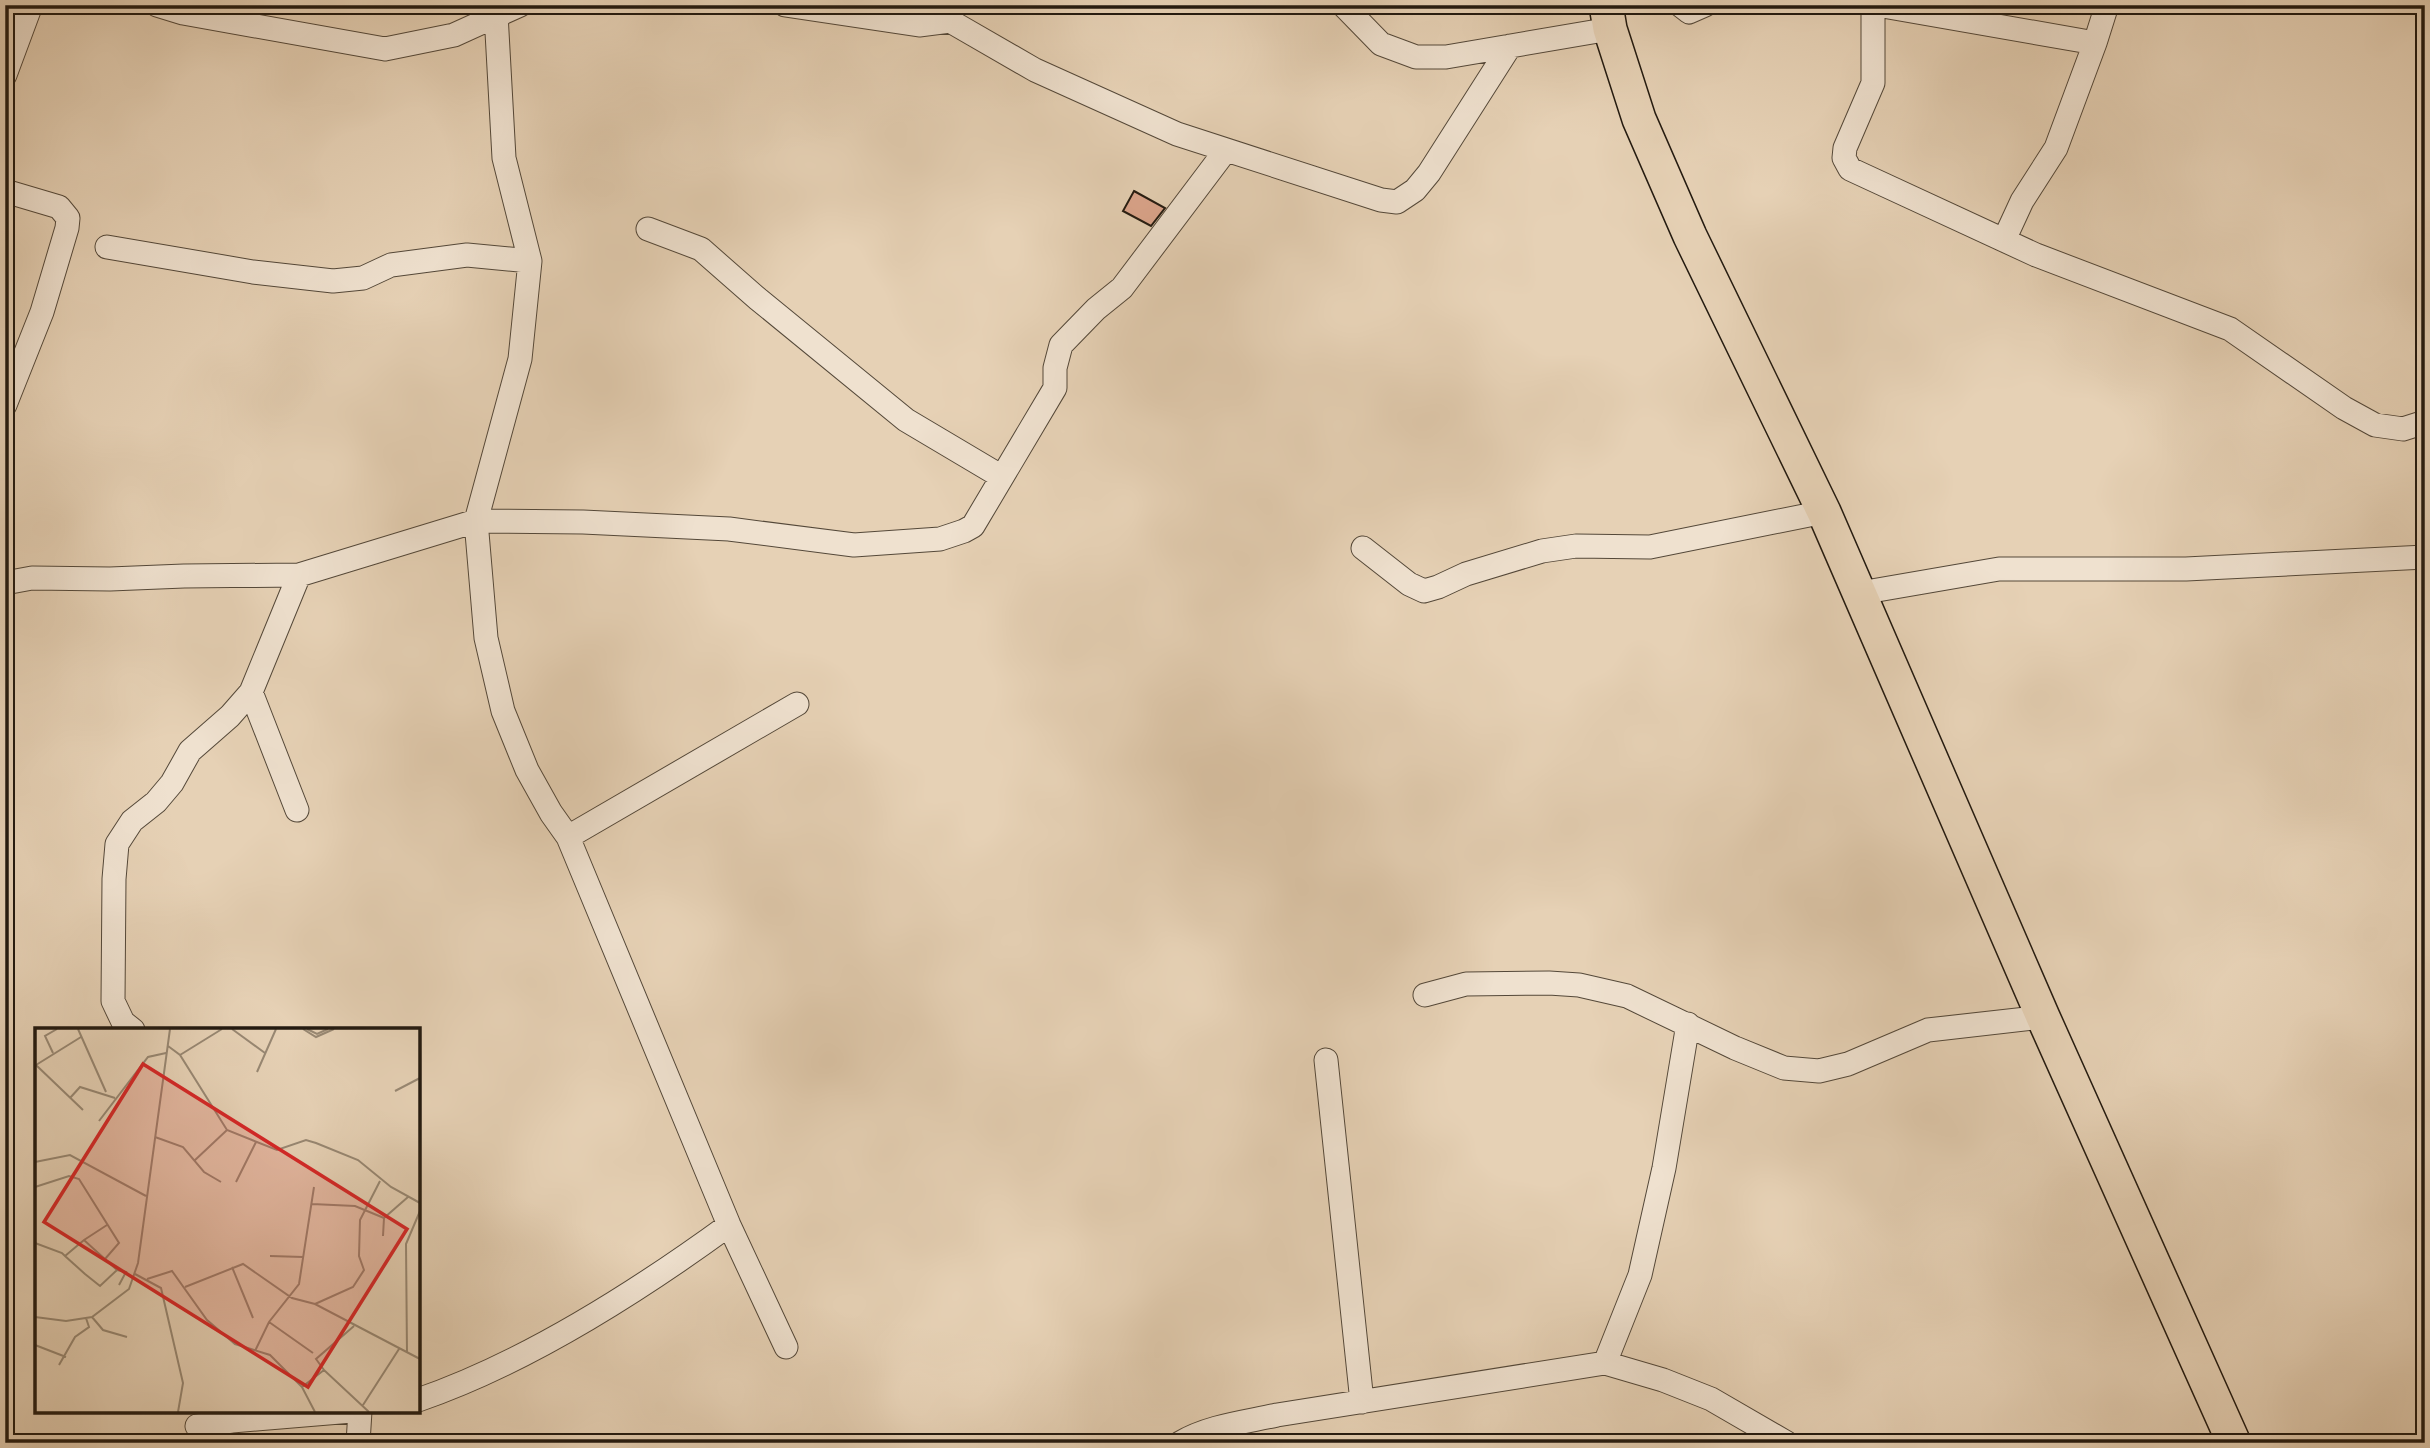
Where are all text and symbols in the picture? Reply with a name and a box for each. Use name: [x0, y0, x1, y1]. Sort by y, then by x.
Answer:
inset map: [35, 1028, 420, 1413]

